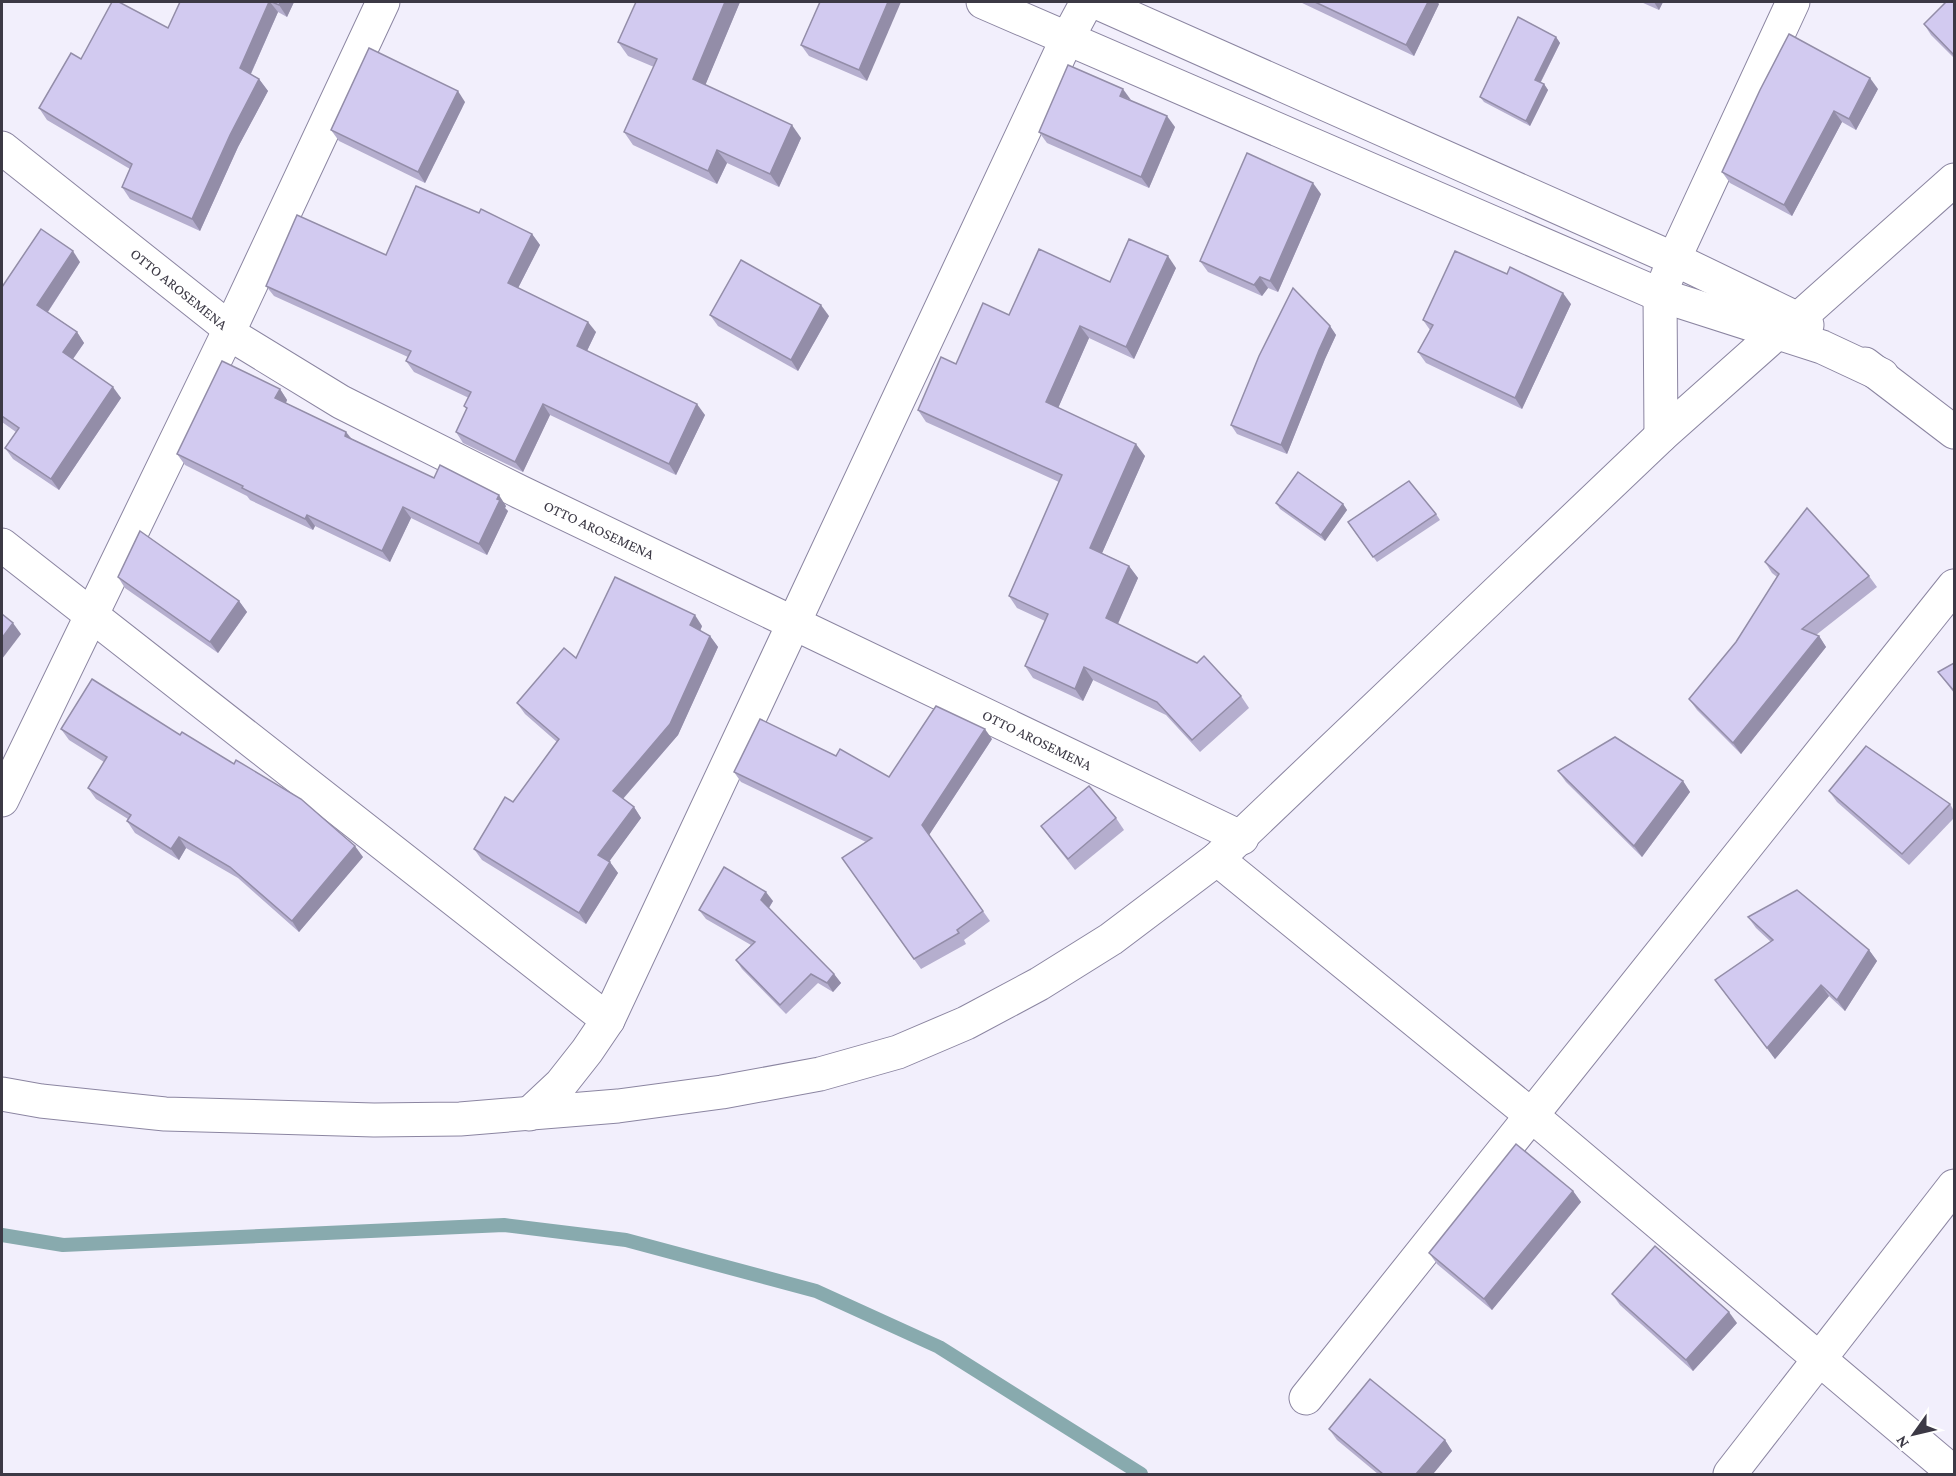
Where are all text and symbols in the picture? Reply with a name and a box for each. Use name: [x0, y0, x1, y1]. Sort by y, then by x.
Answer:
street label: OTTO AROSEMENA: [127, 245, 231, 333]
street label: OTTO AROSEMENA: [541, 497, 657, 563]
street label: OTTO AROSEMENA: [980, 707, 1095, 774]
north arrow: [1884, 1404, 1944, 1464]
text: N: [1892, 1433, 1912, 1451]

